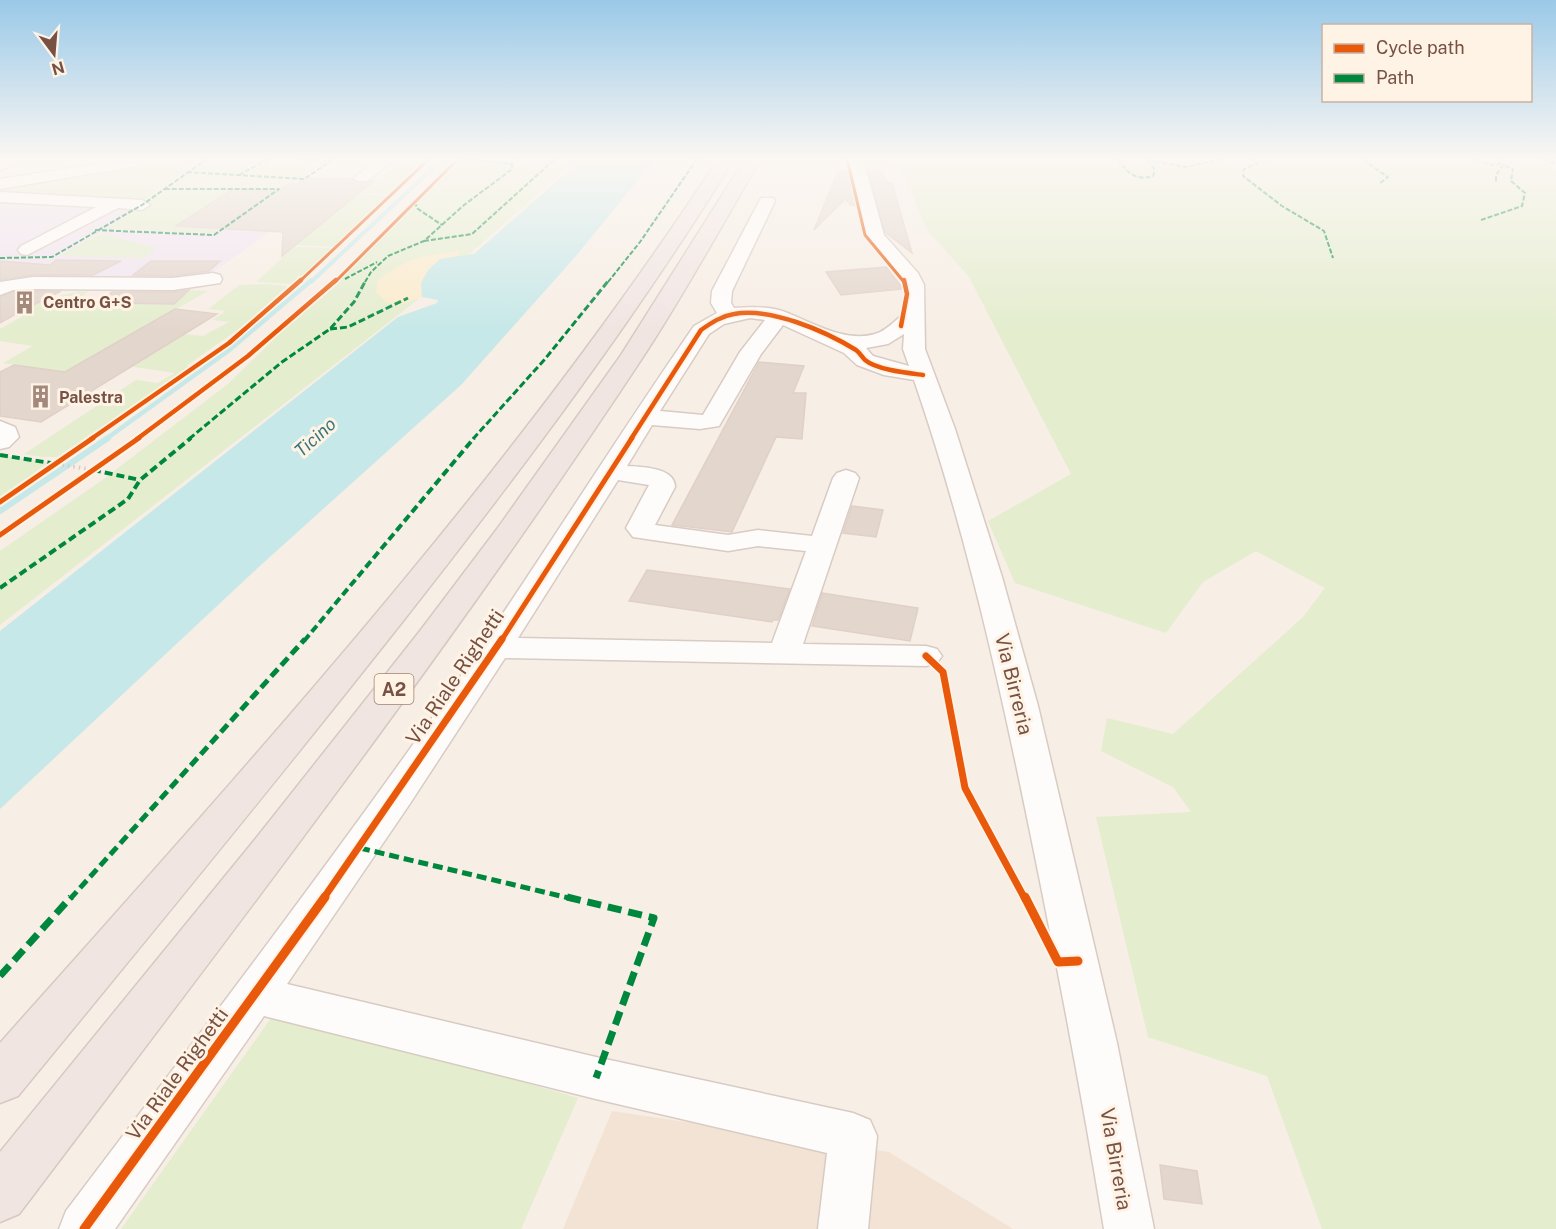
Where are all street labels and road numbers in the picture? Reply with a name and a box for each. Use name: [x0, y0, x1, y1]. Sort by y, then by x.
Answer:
street label: Via Riale Righetti: [401, 605, 509, 749]
street label: Via Birreria: [990, 631, 1038, 737]
road number: A2: [374, 674, 414, 704]
street label: Via Riale Righetti: [121, 1003, 233, 1145]
street label: Via Birreria: [1095, 1106, 1137, 1212]

